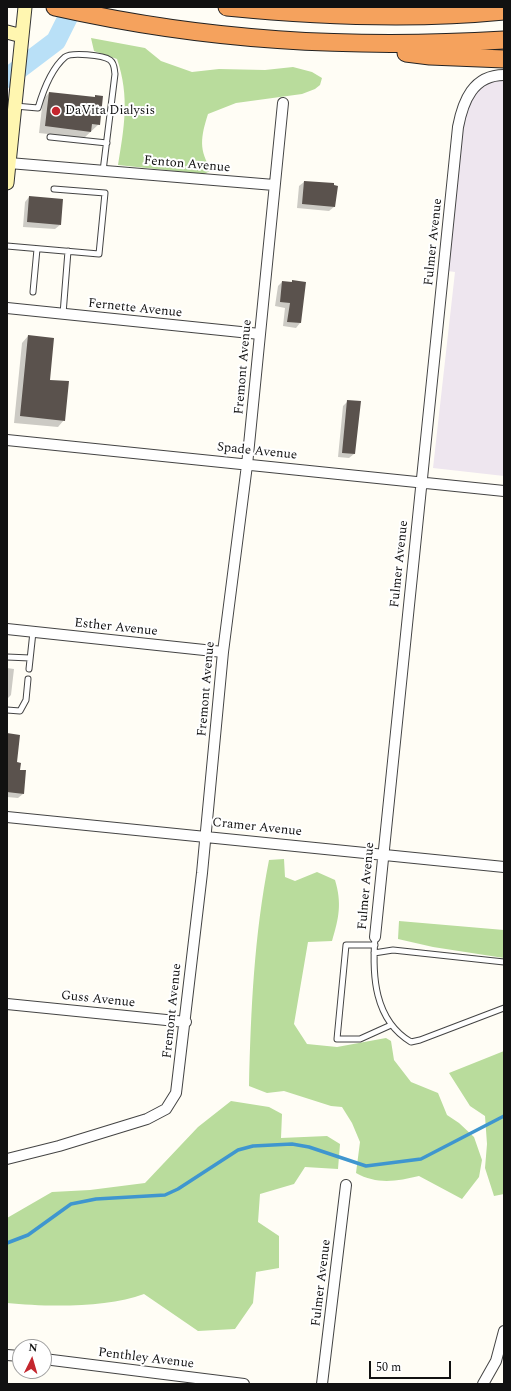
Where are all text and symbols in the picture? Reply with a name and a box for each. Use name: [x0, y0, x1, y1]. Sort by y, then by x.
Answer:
place label: DaVita Dialysis: [65, 103, 155, 119]
marker: DaVita Dialysis: [50, 105, 62, 117]
street label: Fenton Avenue: [143, 153, 231, 177]
street label: Fulmer Avenue: [422, 198, 446, 286]
street label: Fernette Avenue: [87, 296, 183, 322]
street label: Fremont Avenue: [232, 319, 256, 415]
street label: Spade Avenue: [216, 440, 298, 464]
street label: Fulmer Avenue: [388, 520, 412, 608]
street label: Esther Avenue: [74, 616, 158, 640]
street label: Fremont Avenue: [195, 641, 219, 737]
street label: Cramer Avenue: [211, 816, 303, 840]
street label: Fulmer Avenue: [355, 842, 379, 930]
street label: Fremont Avenue: [160, 963, 186, 1059]
street label: Guss Avenue: [60, 988, 136, 1012]
street label: Fulmer Avenue: [309, 1238, 335, 1328]
north arrow: [12, 1339, 52, 1379]
text: N: [28, 1339, 38, 1356]
street label: Penthley Avenue: [97, 1345, 195, 1373]
scale bar: [371, 1353, 453, 1379]
text: 50 m: [376, 1358, 401, 1377]

